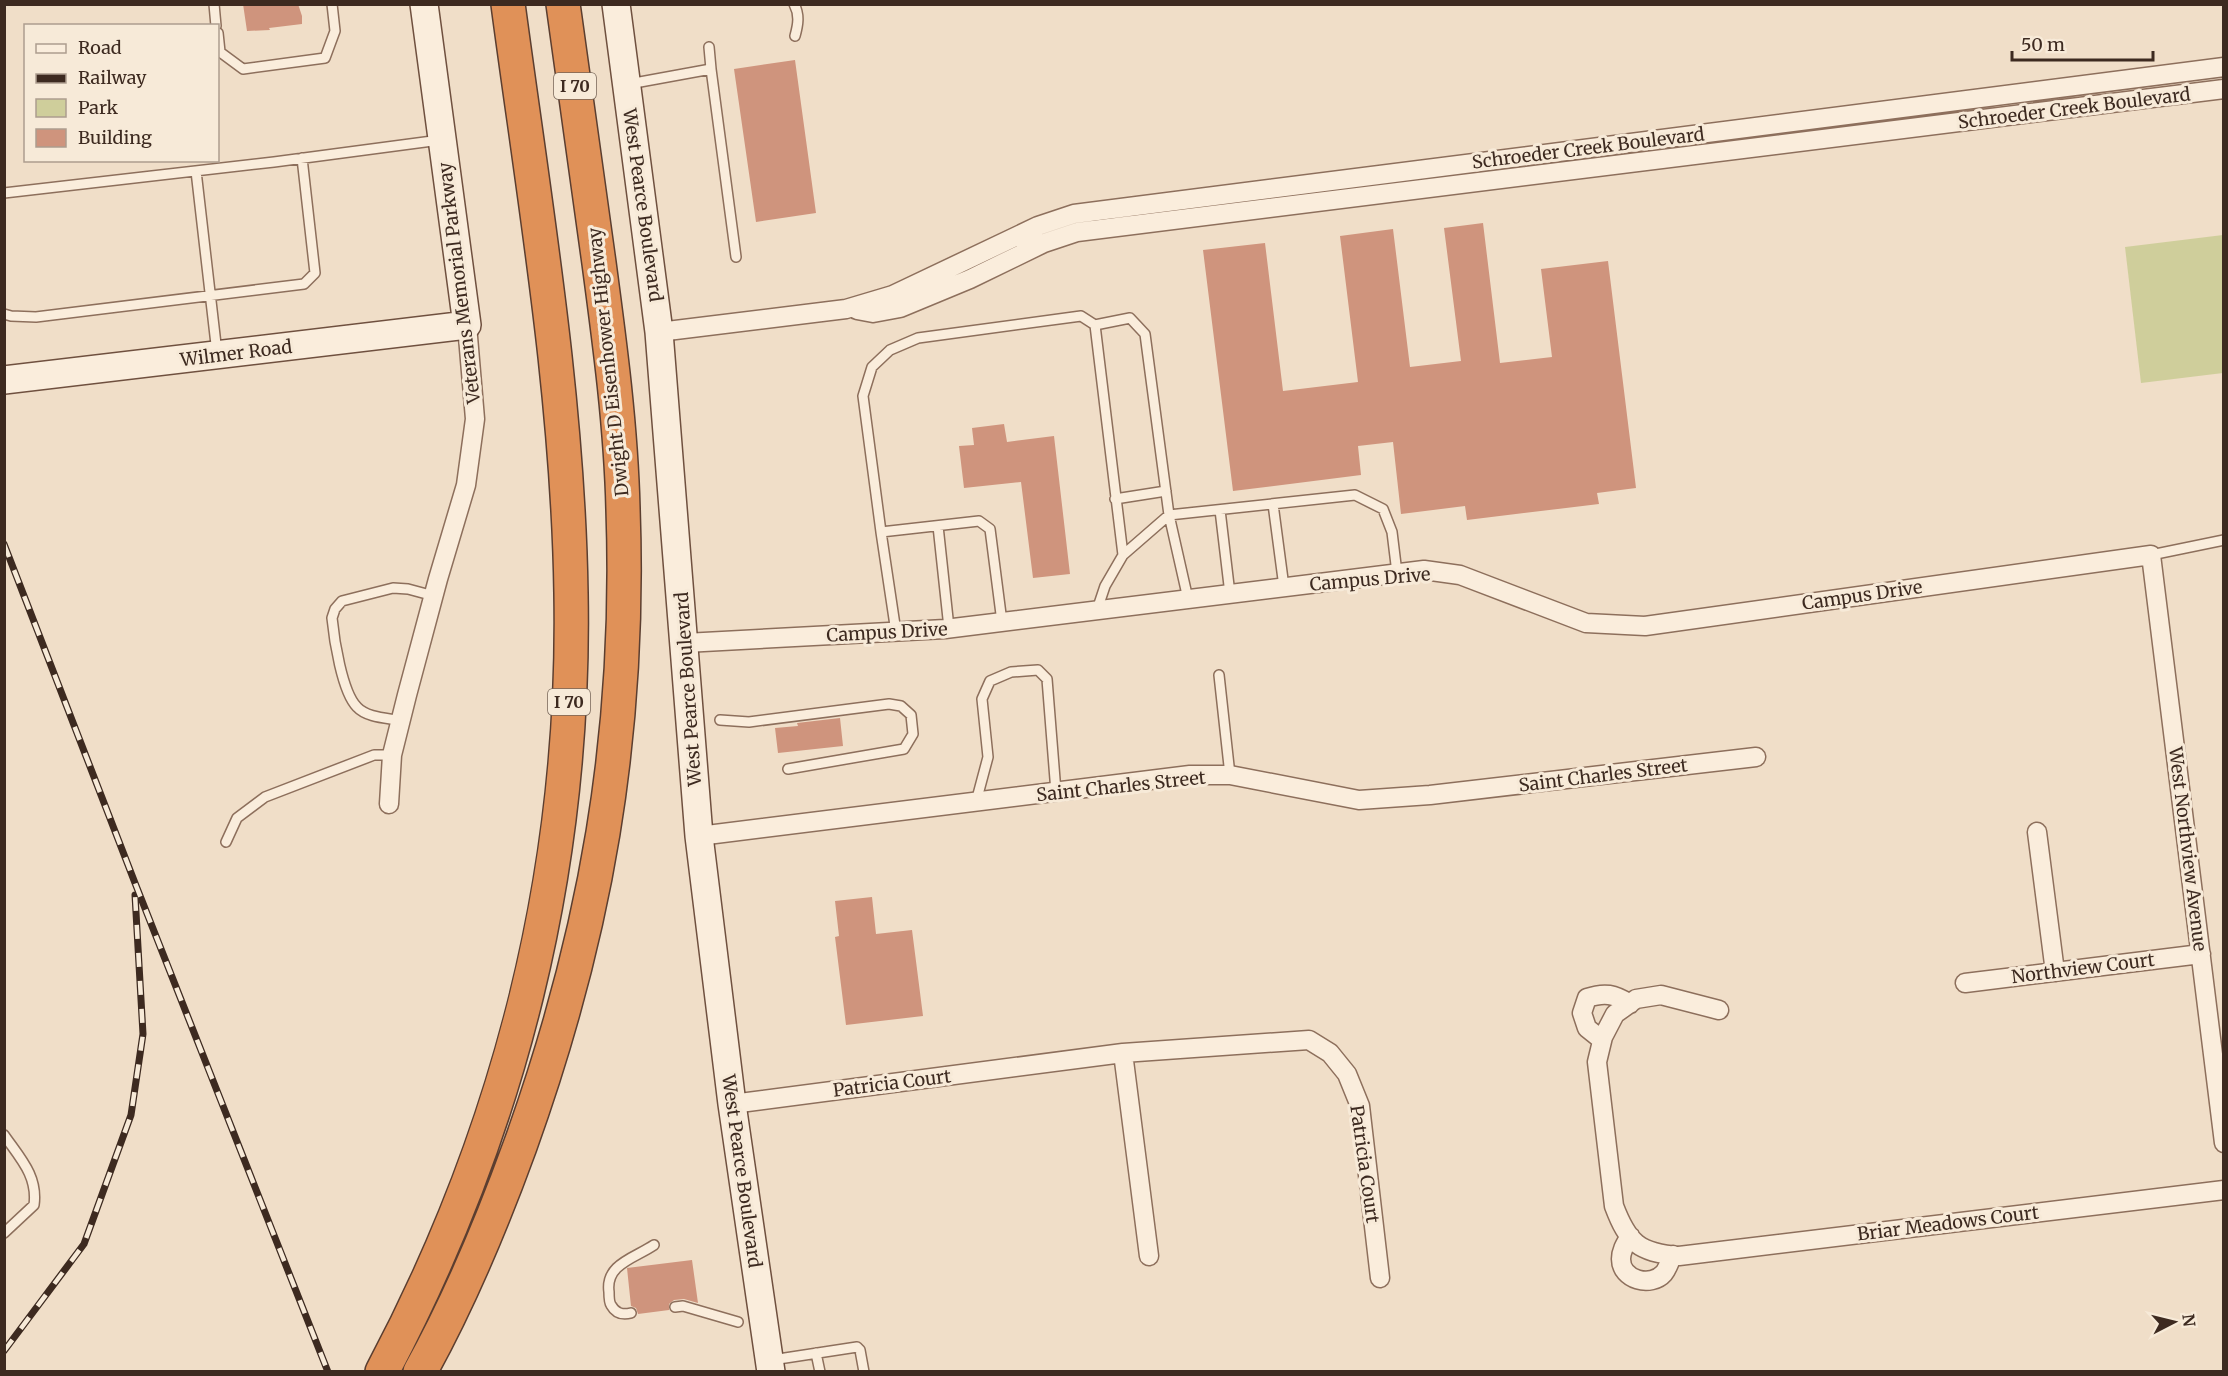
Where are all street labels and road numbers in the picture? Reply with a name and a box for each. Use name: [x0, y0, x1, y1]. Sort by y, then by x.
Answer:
road number: I 70: [554, 73, 596, 99]
street label: Schroeder Creek Boulevard: [1956, 82, 2192, 134]
street label: West Pearce Boulevard: [618, 106, 668, 303]
street label: Schroeder Creek Boulevard: [1470, 122, 1706, 174]
street label: Veterans Memorial Parkway: [433, 161, 485, 406]
street label: Dwight D Eisenhower Highway: [582, 226, 634, 498]
street label: Wilmer Road: [178, 335, 293, 371]
street label: Campus Drive: [1309, 562, 1431, 596]
street label: Campus Drive: [1800, 575, 1924, 615]
street label: West Pearce Boulevard: [670, 591, 706, 788]
street label: Campus Drive: [826, 617, 948, 647]
road number: I 70: [548, 689, 590, 715]
street label: West Northview Avenue: [2164, 744, 2212, 953]
street label: Saint Charles Street: [1517, 753, 1689, 797]
street label: Saint Charles Street: [1035, 766, 1207, 806]
street label: Northview Court: [2010, 948, 2156, 988]
street label: Patricia Court: [832, 1064, 952, 1102]
street label: West Pearce Boulevard: [717, 1072, 767, 1269]
street label: Patricia Court: [1345, 1104, 1385, 1224]
street label: Briar Meadows Court: [1856, 1200, 2040, 1246]

